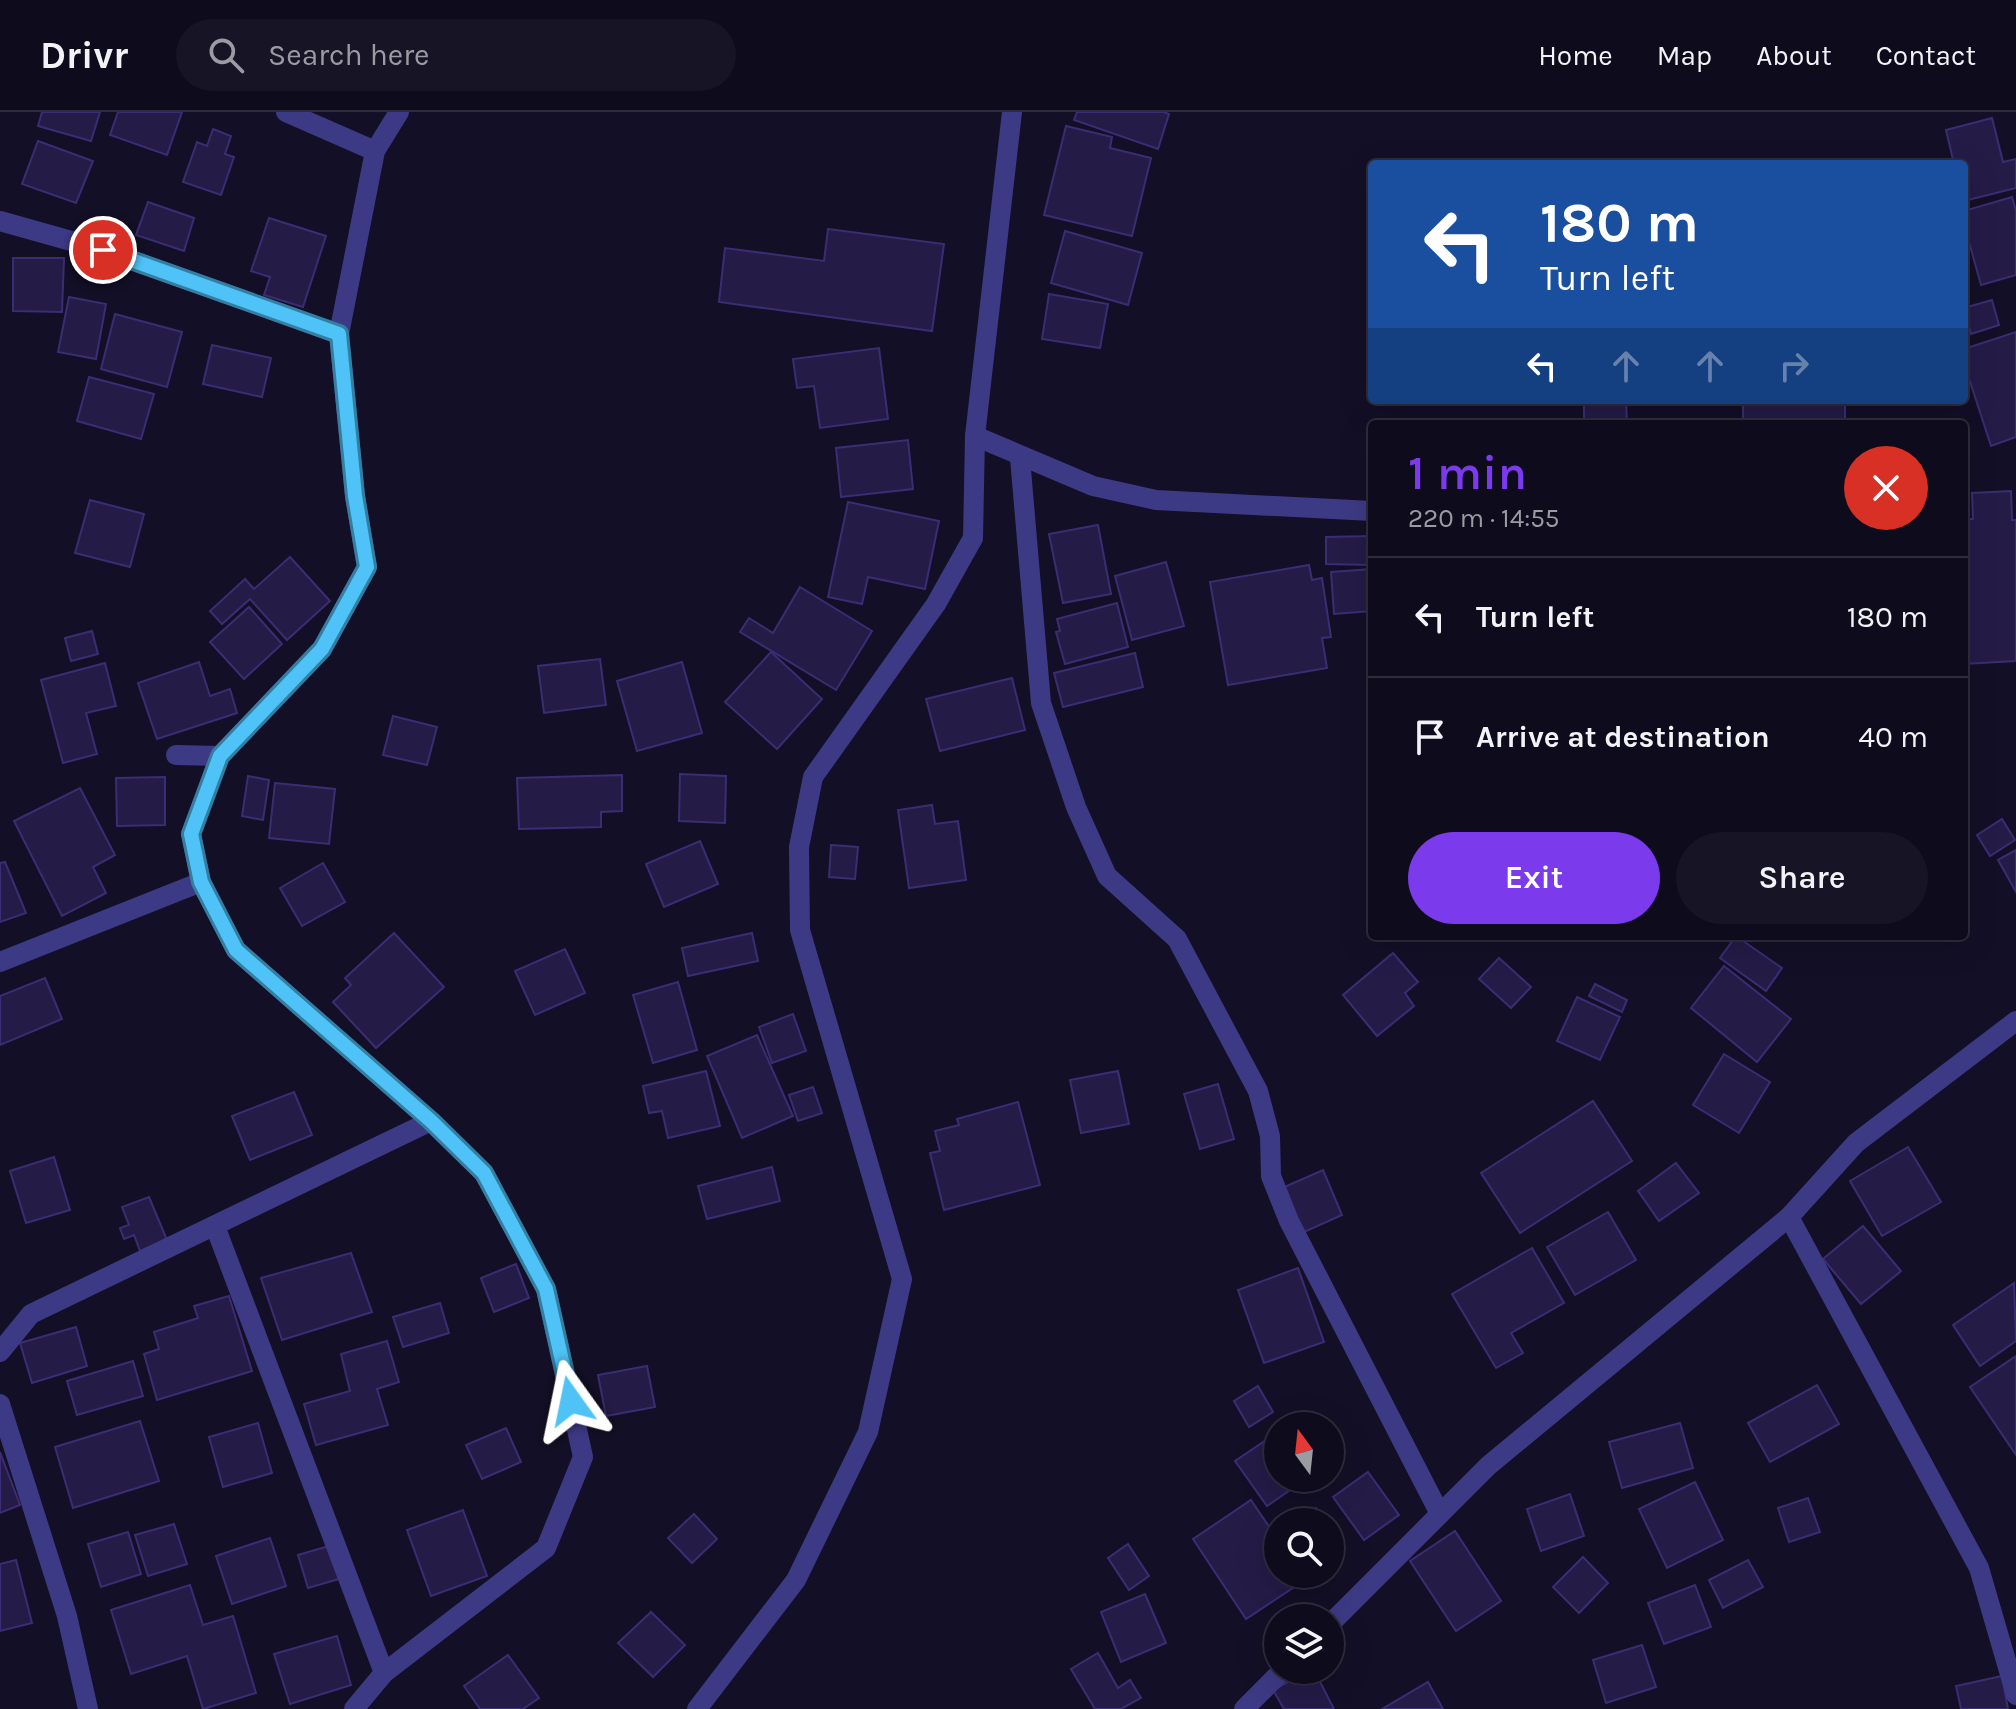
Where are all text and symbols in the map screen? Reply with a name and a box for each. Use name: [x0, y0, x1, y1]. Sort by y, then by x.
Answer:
search box: [176, 19, 736, 91]
text: Drivr: [40, 33, 128, 78]
icon: search: [204, 33, 248, 77]
text: Search here: [268, 37, 429, 73]
text: Home: [1538, 39, 1613, 72]
text: Map: [1657, 39, 1712, 72]
text: About: [1756, 39, 1832, 72]
text: Contact: [1876, 39, 1976, 72]
text: 180 m: [1540, 190, 1699, 255]
icon: left: [1408, 192, 1512, 296]
pin: [69, 216, 137, 284]
icon: arrive: [81, 228, 125, 272]
text: Turn left: [1540, 257, 1675, 299]
icon: left: [1520, 344, 1564, 388]
icon: ahead: [1604, 344, 1648, 388]
icon: ahead: [1688, 344, 1732, 388]
icon: right: [1772, 344, 1816, 388]
text: 1 min: [1408, 445, 1527, 501]
button: close: [1844, 446, 1928, 530]
text: 220 m · 14:55: [1408, 503, 1560, 534]
icon: left: [1408, 595, 1452, 639]
text: Turn left: [1476, 599, 1594, 635]
text: 180 m: [1847, 599, 1928, 635]
icon: arrive: [1408, 715, 1452, 759]
text: Arrive at destination: [1476, 719, 1770, 755]
text: 40 m: [1858, 719, 1928, 755]
button: Exit: [1408, 832, 1660, 924]
button: Share: [1676, 832, 1928, 924]
position arrow: [529, 1359, 613, 1443]
north arrow: [1264, 1412, 1344, 1492]
map controls: [1264, 1412, 1344, 1684]
button: search: [1264, 1508, 1344, 1588]
button: layers: [1264, 1604, 1344, 1684]

